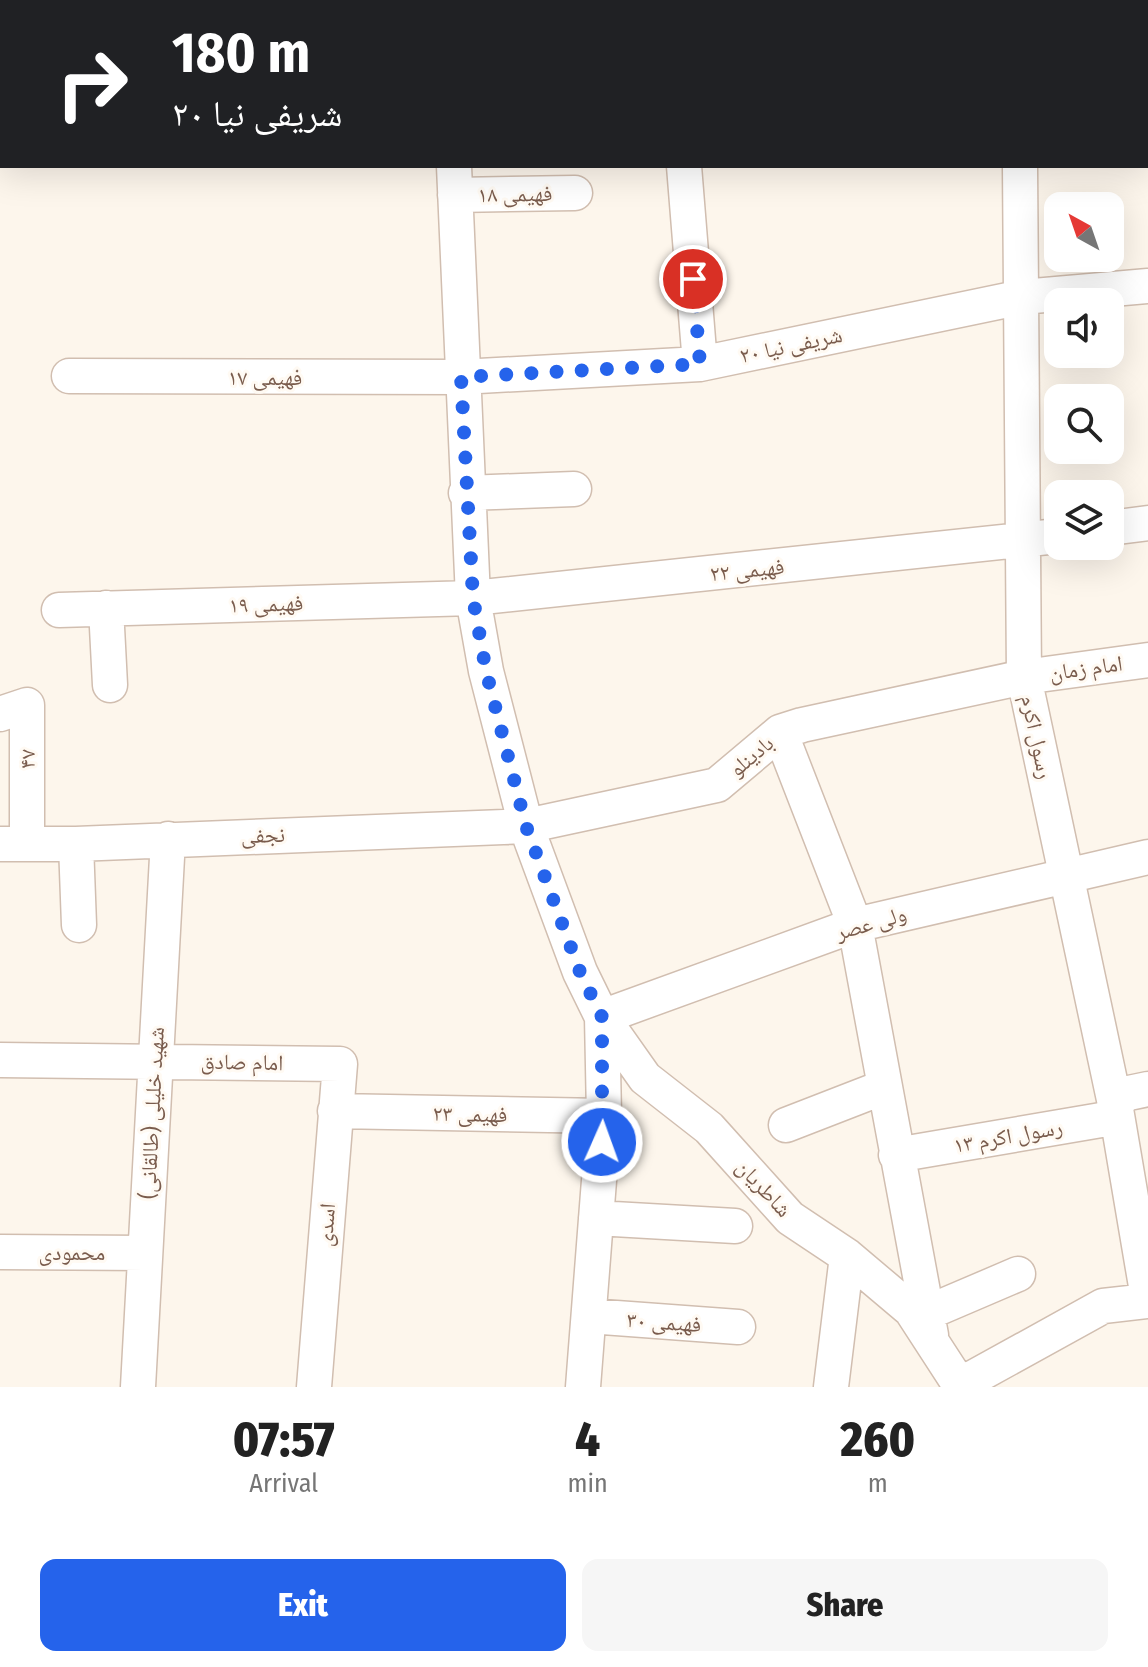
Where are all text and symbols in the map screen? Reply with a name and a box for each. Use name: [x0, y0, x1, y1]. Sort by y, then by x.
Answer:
text: 180 m: [172, 20, 310, 87]
icon: right: [40, 32, 144, 136]
text: ۲۰ شریفی نیا: [172, 92, 342, 136]
street label: فهیمی ۱۸: [477, 180, 553, 208]
north arrow: [1044, 192, 1124, 272]
map controls: [1044, 192, 1124, 560]
pin: [659, 245, 727, 313]
icon: arrive: [671, 257, 715, 301]
button: sound: [1044, 288, 1124, 368]
street label: ۲۰ شریفی نیا: [737, 321, 845, 369]
street label: فهیمی ۱۷: [228, 364, 302, 391]
button: search: [1044, 384, 1124, 464]
button: layers: [1044, 480, 1124, 560]
street label: فهیمی ۲۲: [708, 553, 786, 587]
street label: فهیمی ۱۹: [228, 589, 304, 619]
street label: امام زمان: [1048, 649, 1125, 687]
street label: رسول اکرم: [1014, 692, 1059, 782]
street label: بادینلو: [723, 729, 779, 783]
street label: ۴۷: [14, 749, 41, 769]
street label: نجفی: [240, 821, 286, 849]
street label: ولی عصر: [832, 900, 909, 946]
street label: شهید خلیلی (طالقانی): [134, 1026, 170, 1200]
street label: امام صادق: [200, 1048, 284, 1077]
street label: فهیمی ۲۳: [432, 1100, 508, 1128]
position arrow: [560, 1100, 644, 1184]
street label: رسول اکرم ۱۳: [951, 1113, 1065, 1160]
street label: شاطریان: [730, 1153, 798, 1223]
street label: اسدی: [311, 1202, 341, 1248]
street label: محمودی: [39, 1239, 105, 1266]
street label: فهیمی ۳۰: [626, 1306, 702, 1338]
text: 07:57: [233, 1411, 335, 1469]
text: 4: [575, 1411, 600, 1469]
text: 260: [840, 1411, 915, 1469]
text: Arrival: [249, 1468, 318, 1499]
text: min: [567, 1468, 608, 1499]
text: m: [868, 1468, 888, 1499]
button: Exit: [40, 1559, 566, 1651]
button: Share: [582, 1559, 1108, 1651]

